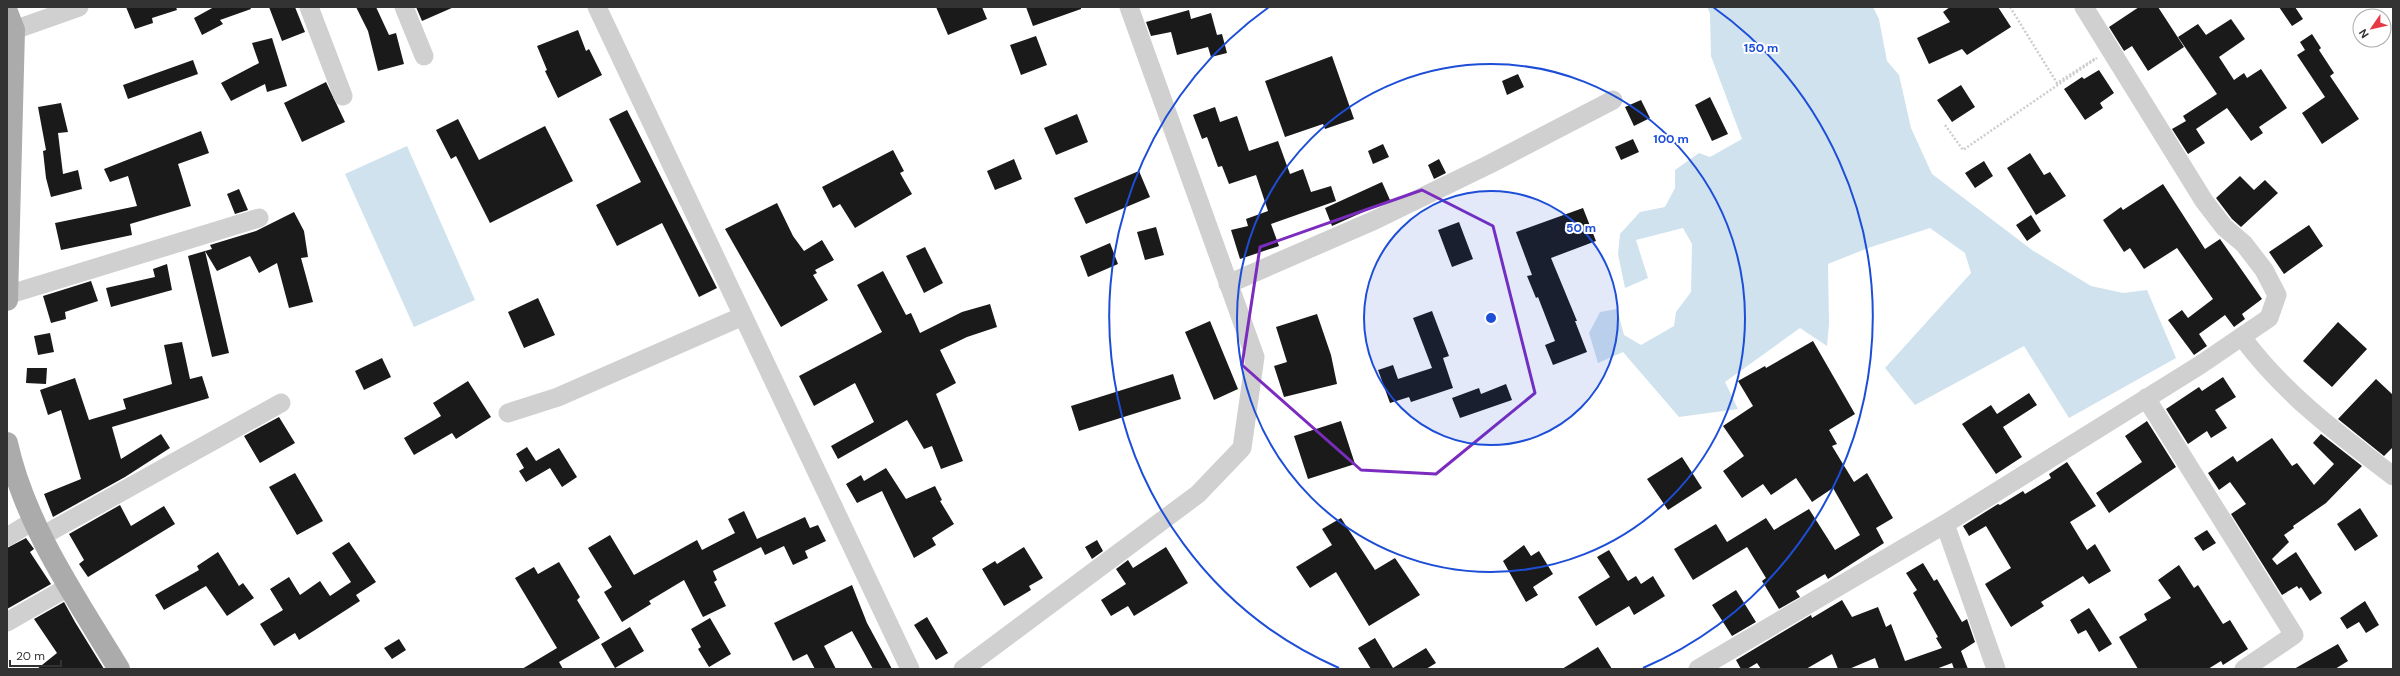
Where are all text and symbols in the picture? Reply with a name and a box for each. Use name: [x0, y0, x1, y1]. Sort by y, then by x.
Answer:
north arrow: [2352, 8, 2392, 48]
text: N: [2356, 26, 2372, 41]
text: 150 m: [1744, 40, 1778, 56]
text: 100 m: [1653, 131, 1689, 147]
text: 50 m: [1566, 220, 1596, 236]
centre of rings: [1484, 311, 1498, 325]
scale bar: [10, 642, 61, 668]
text: 20 m: [16, 648, 45, 664]

